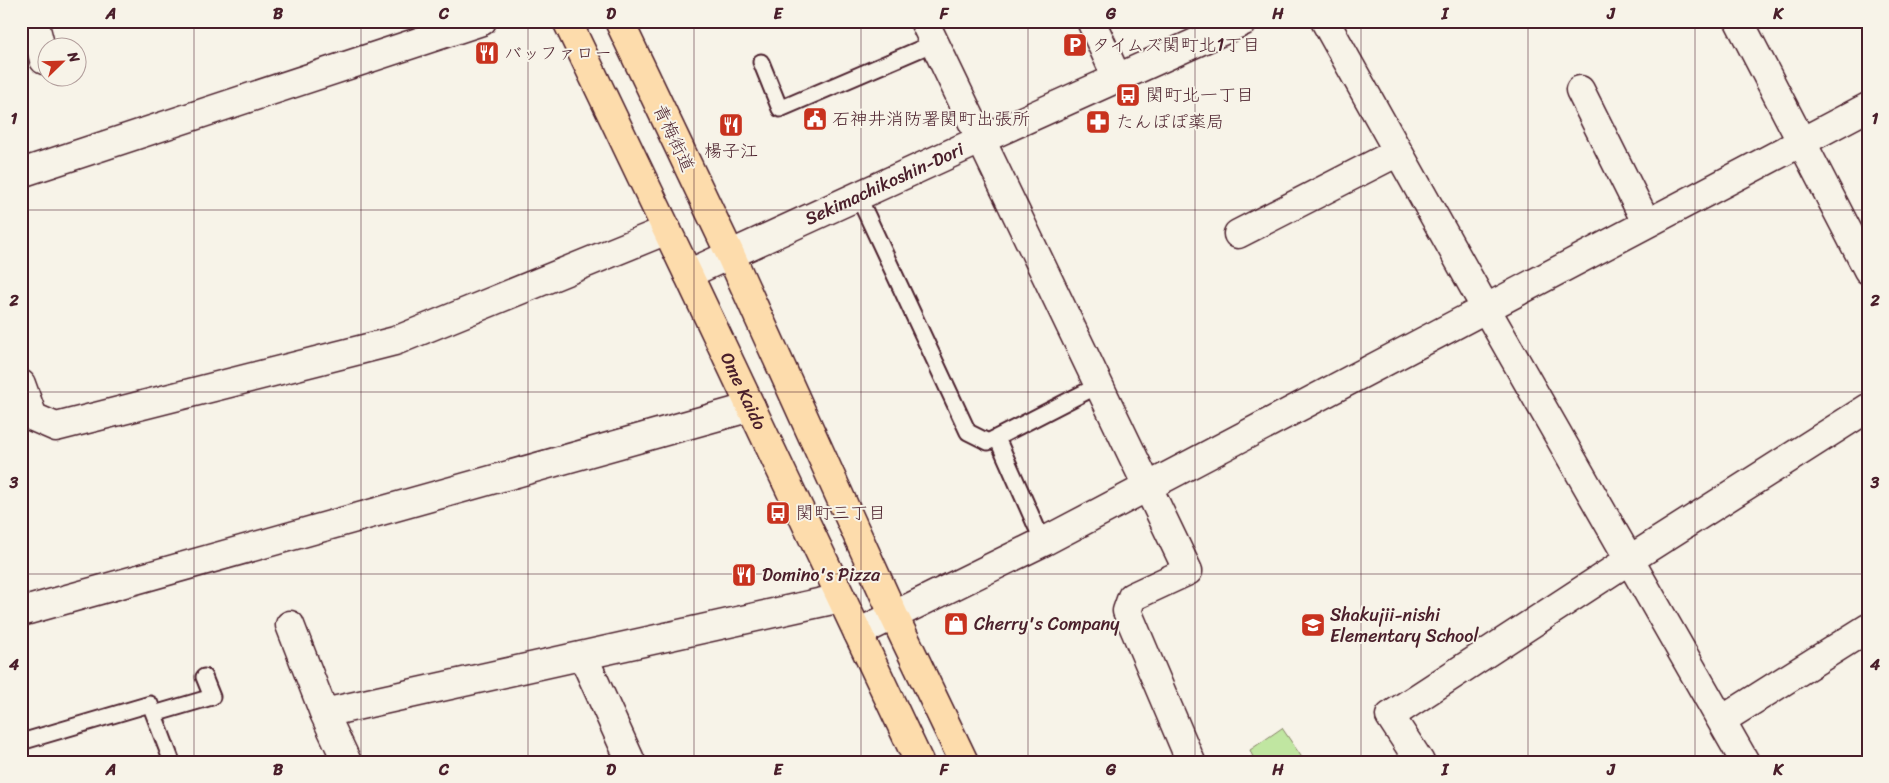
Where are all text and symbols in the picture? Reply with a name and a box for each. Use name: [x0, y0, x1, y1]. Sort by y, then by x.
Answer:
text: A: [105, 0, 116, 28]
text: B: [273, 0, 284, 28]
text: C: [438, 0, 450, 28]
text: D: [606, 0, 616, 28]
text: E: [774, 0, 784, 28]
text: F: [939, 0, 950, 28]
text: G: [1105, 0, 1117, 28]
text: H: [1271, 0, 1284, 28]
text: I: [1441, 0, 1450, 28]
text: J: [1606, 0, 1616, 28]
text: K: [1772, 0, 1784, 28]
place label: タイムズ関町北1丁目: [1092, 29, 1260, 61]
parking icon: タイムズ関町北1丁目: [1062, 32, 1088, 58]
place label: バッファロー: [504, 37, 612, 69]
north arrow: [38, 38, 88, 88]
restaurant icon: バッファロー: [474, 40, 500, 66]
text: N: [60, 47, 87, 67]
place label: 関町北一丁目: [1146, 79, 1254, 111]
bus stop icon: 関町北一丁目: [1115, 82, 1141, 108]
street label: 青梅街道: [644, 99, 704, 177]
place label: 石神井消防署関町出張所: [832, 103, 1030, 135]
text: 1: [11, 104, 18, 133]
text: 1: [1872, 104, 1879, 133]
public building icon: 石神井消防署関町出張所: [802, 106, 828, 132]
place label: たんぽぽ薬局: [1116, 106, 1224, 138]
pharmacy icon: たんぽぽ薬局: [1085, 109, 1111, 135]
restaurant icon: 楊子江: [718, 112, 744, 138]
street label: Sekimachikoshin-Dori: [799, 133, 970, 234]
place label: 楊子江: [704, 135, 758, 167]
text: 2: [8, 286, 19, 315]
text: 2: [1869, 286, 1880, 315]
street label: Ome Kaido: [711, 347, 776, 435]
text: 3: [9, 468, 19, 497]
text: 3: [1870, 468, 1880, 497]
place label: 関町三丁目: [796, 497, 886, 529]
bus stop icon: 関町三丁目: [765, 500, 791, 526]
place label: Domino's Pizza: [762, 559, 881, 591]
restaurant icon: Domino's Pizza: [731, 562, 757, 588]
place label: Shakujii-nishi Elementary School: [1330, 599, 1479, 652]
place label: Cherry's Company: [974, 608, 1120, 640]
shop icon: Cherry's Company: [943, 611, 969, 637]
school or university icon: Shakujii-nishi Elementary School: [1300, 612, 1326, 638]
text: 4: [8, 650, 19, 679]
text: 4: [1869, 650, 1880, 679]
text: A: [105, 755, 116, 783]
text: B: [273, 755, 284, 783]
text: C: [438, 755, 450, 783]
text: D: [606, 755, 616, 783]
text: E: [774, 755, 784, 783]
text: F: [939, 755, 950, 783]
text: G: [1105, 755, 1117, 783]
text: H: [1271, 755, 1284, 783]
text: I: [1441, 755, 1450, 783]
text: J: [1606, 755, 1616, 783]
text: K: [1772, 755, 1784, 783]

